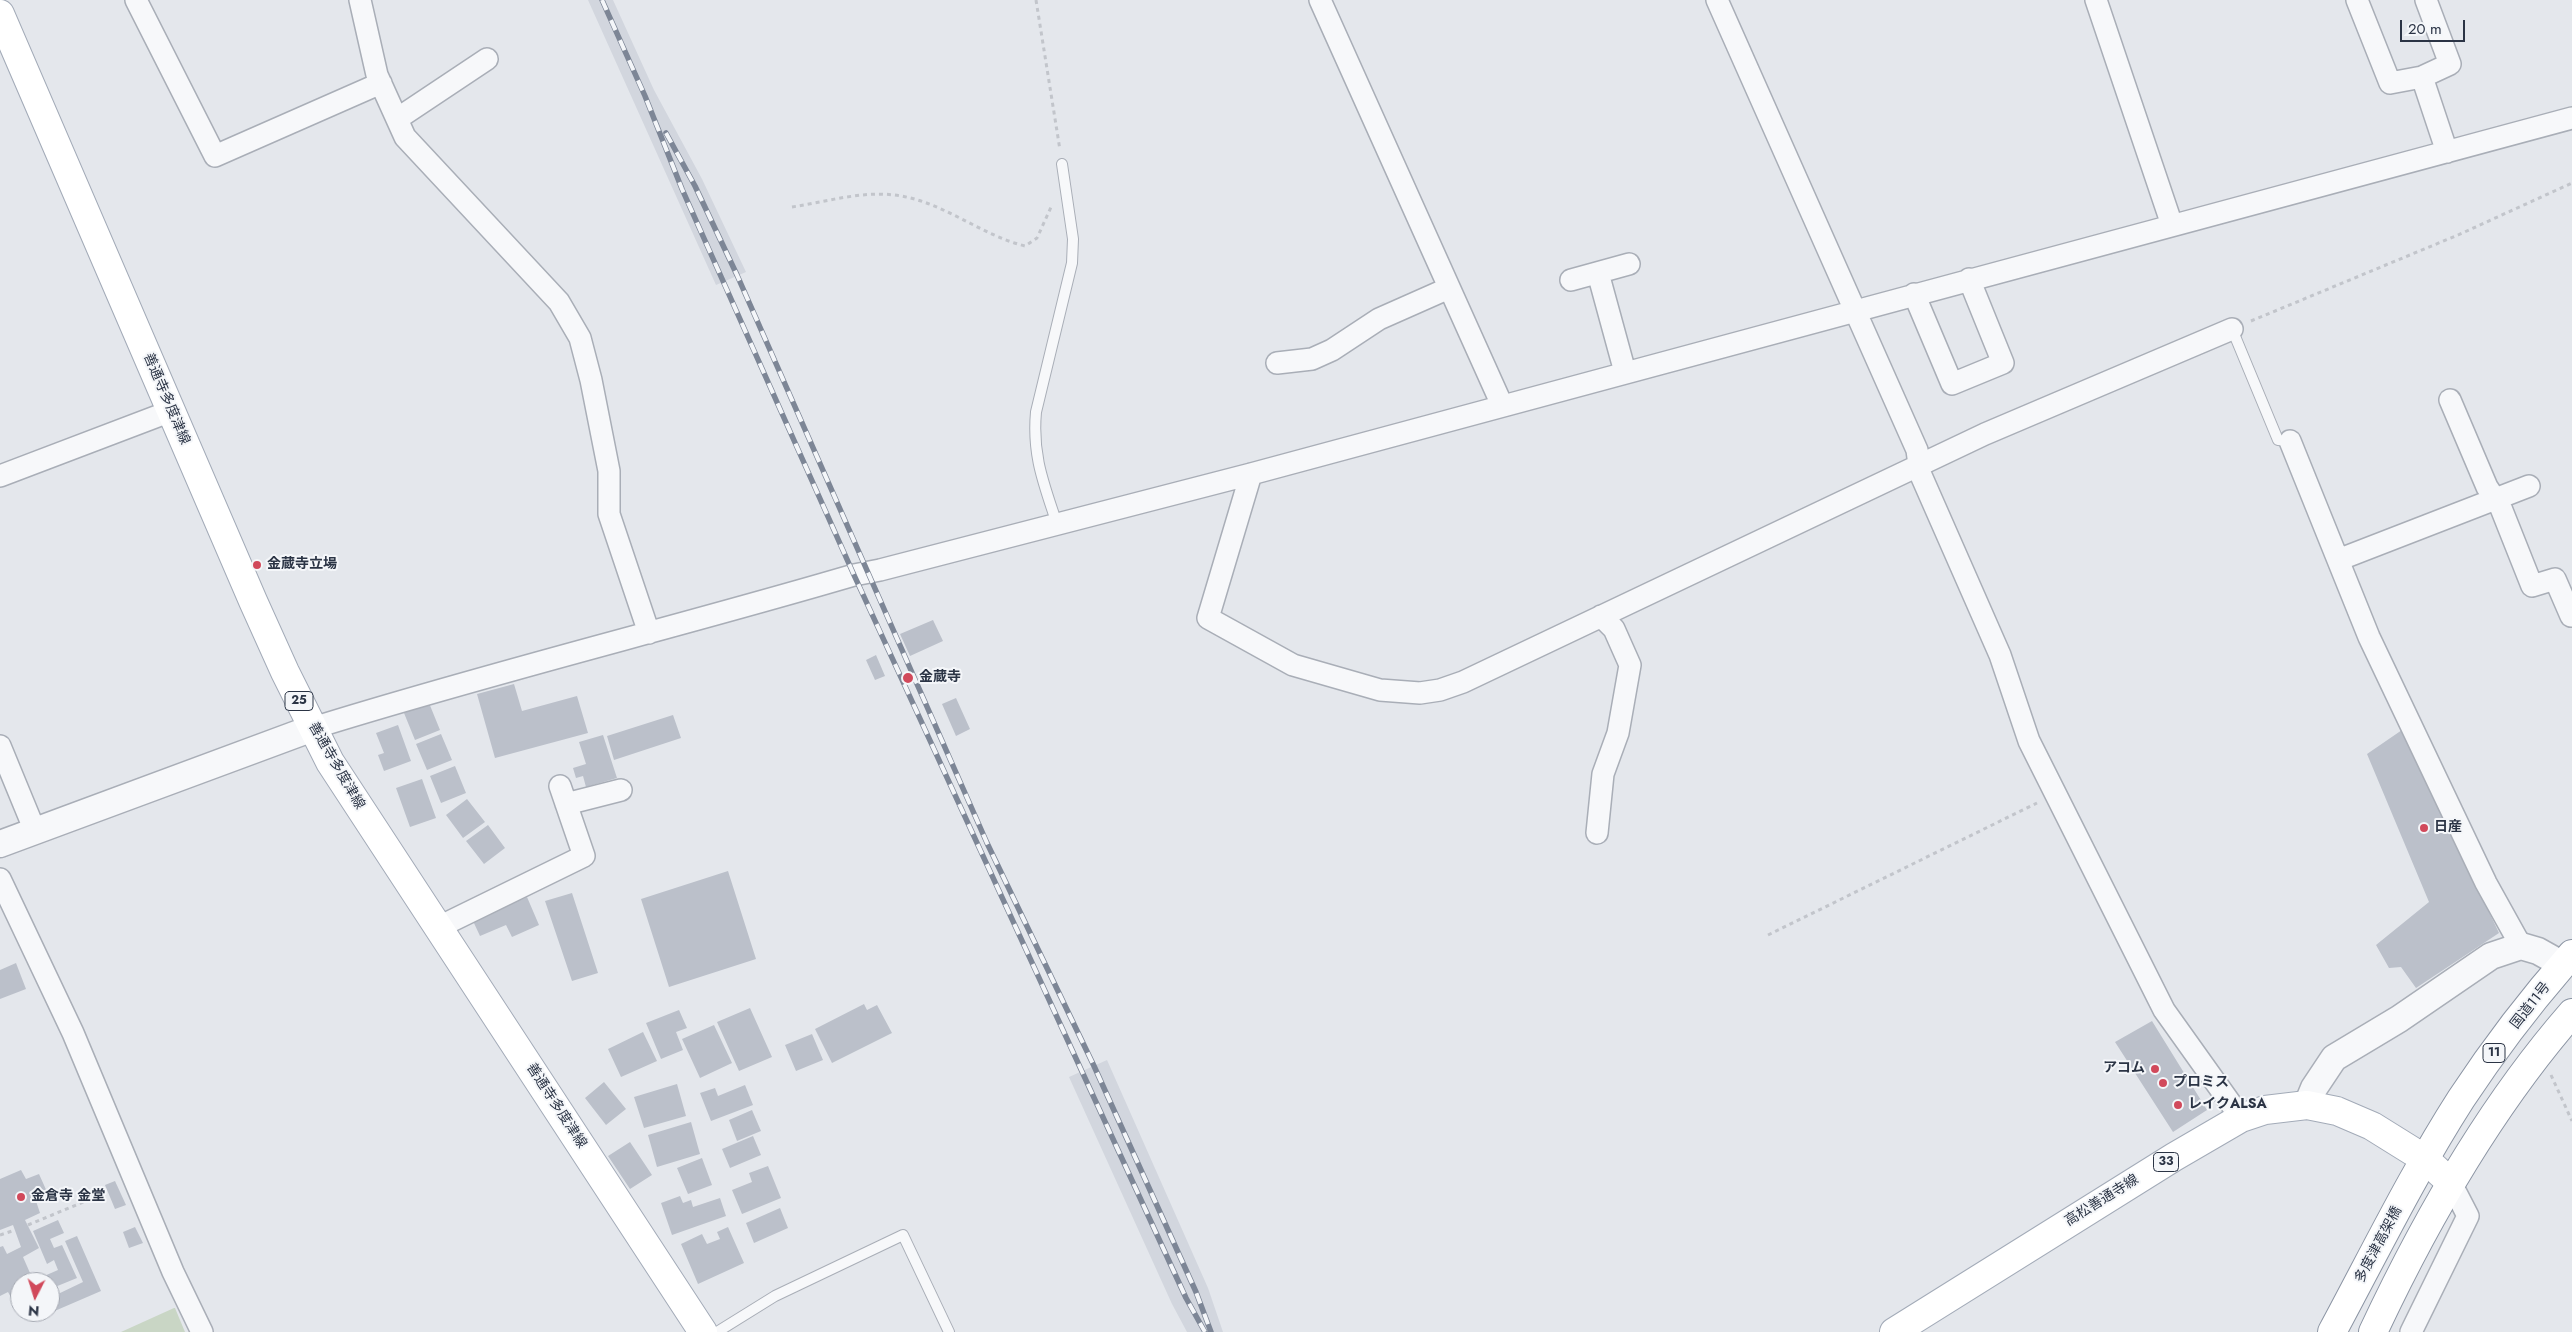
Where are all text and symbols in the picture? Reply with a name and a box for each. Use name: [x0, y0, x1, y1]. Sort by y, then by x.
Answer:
scale bar: [2402, 10, 2467, 42]
text: 20 m: [2408, 18, 2442, 40]
street label: 善通寺多度津線: [139, 351, 193, 447]
place label: 金蔵寺立場: [267, 557, 337, 573]
marker: 金蔵寺立場: [251, 559, 263, 571]
place label: 金蔵寺: [919, 670, 961, 686]
marker: 金蔵寺: [901, 671, 915, 685]
road number: 25: [285, 691, 313, 710]
street label: 善通寺多度津線: [304, 719, 368, 813]
place label: 日産: [2434, 820, 2462, 836]
marker: 日産: [2418, 822, 2430, 834]
street label: 国道11号: [2508, 979, 2554, 1033]
road number: 11: [2483, 1044, 2505, 1062]
street label: 善通寺多度津線: [522, 1060, 590, 1152]
place label: アコム: [2103, 1061, 2145, 1077]
marker: アコム: [2149, 1063, 2161, 1075]
place label: プロミス: [2173, 1075, 2229, 1091]
marker: プロミス: [2157, 1077, 2169, 1089]
place label: レイクALSA: [2188, 1097, 2267, 1113]
marker: レイクALSA: [2172, 1099, 2184, 1111]
road number: 33: [2154, 1152, 2178, 1172]
street label: 高松善通寺線: [2062, 1172, 2142, 1230]
place label: 金倉寺 金堂: [31, 1189, 105, 1205]
marker: 金倉寺 金堂: [15, 1191, 27, 1203]
street label: 多度津高架橋: [2352, 1204, 2406, 1286]
north arrow: [10, 1272, 60, 1322]
text: N: [27, 1301, 40, 1321]

